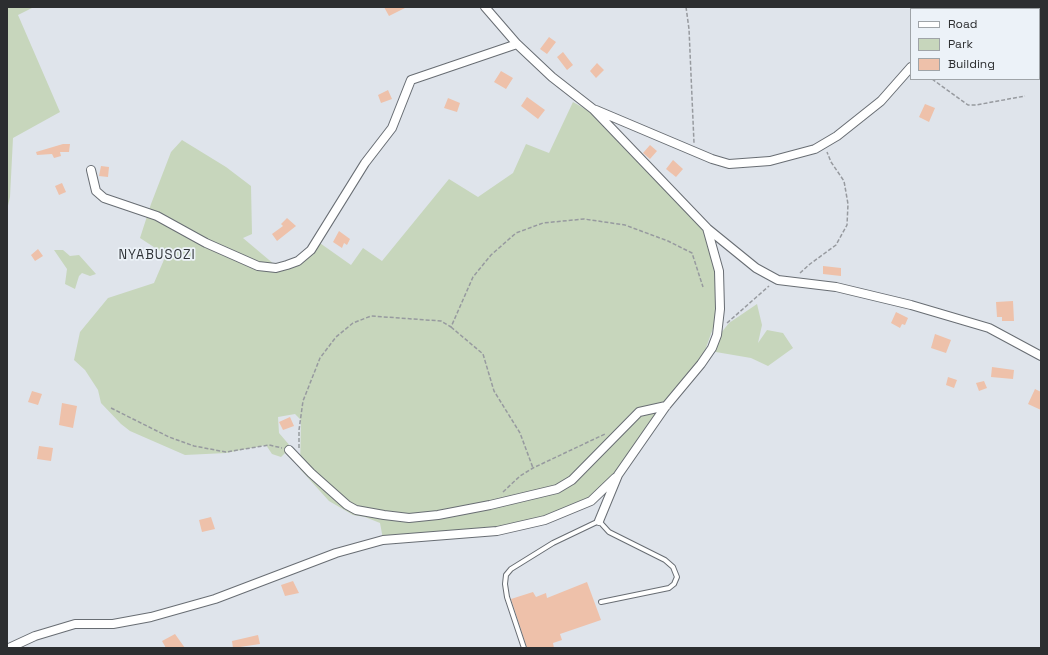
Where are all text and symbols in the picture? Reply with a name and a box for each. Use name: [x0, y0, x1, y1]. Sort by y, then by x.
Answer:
legend: [910, 8, 1040, 80]
text: Road: [948, 16, 977, 32]
text: Park: [948, 36, 973, 52]
text: Building: [948, 56, 995, 72]
district label: NYABUSOZI: [118, 247, 196, 263]

